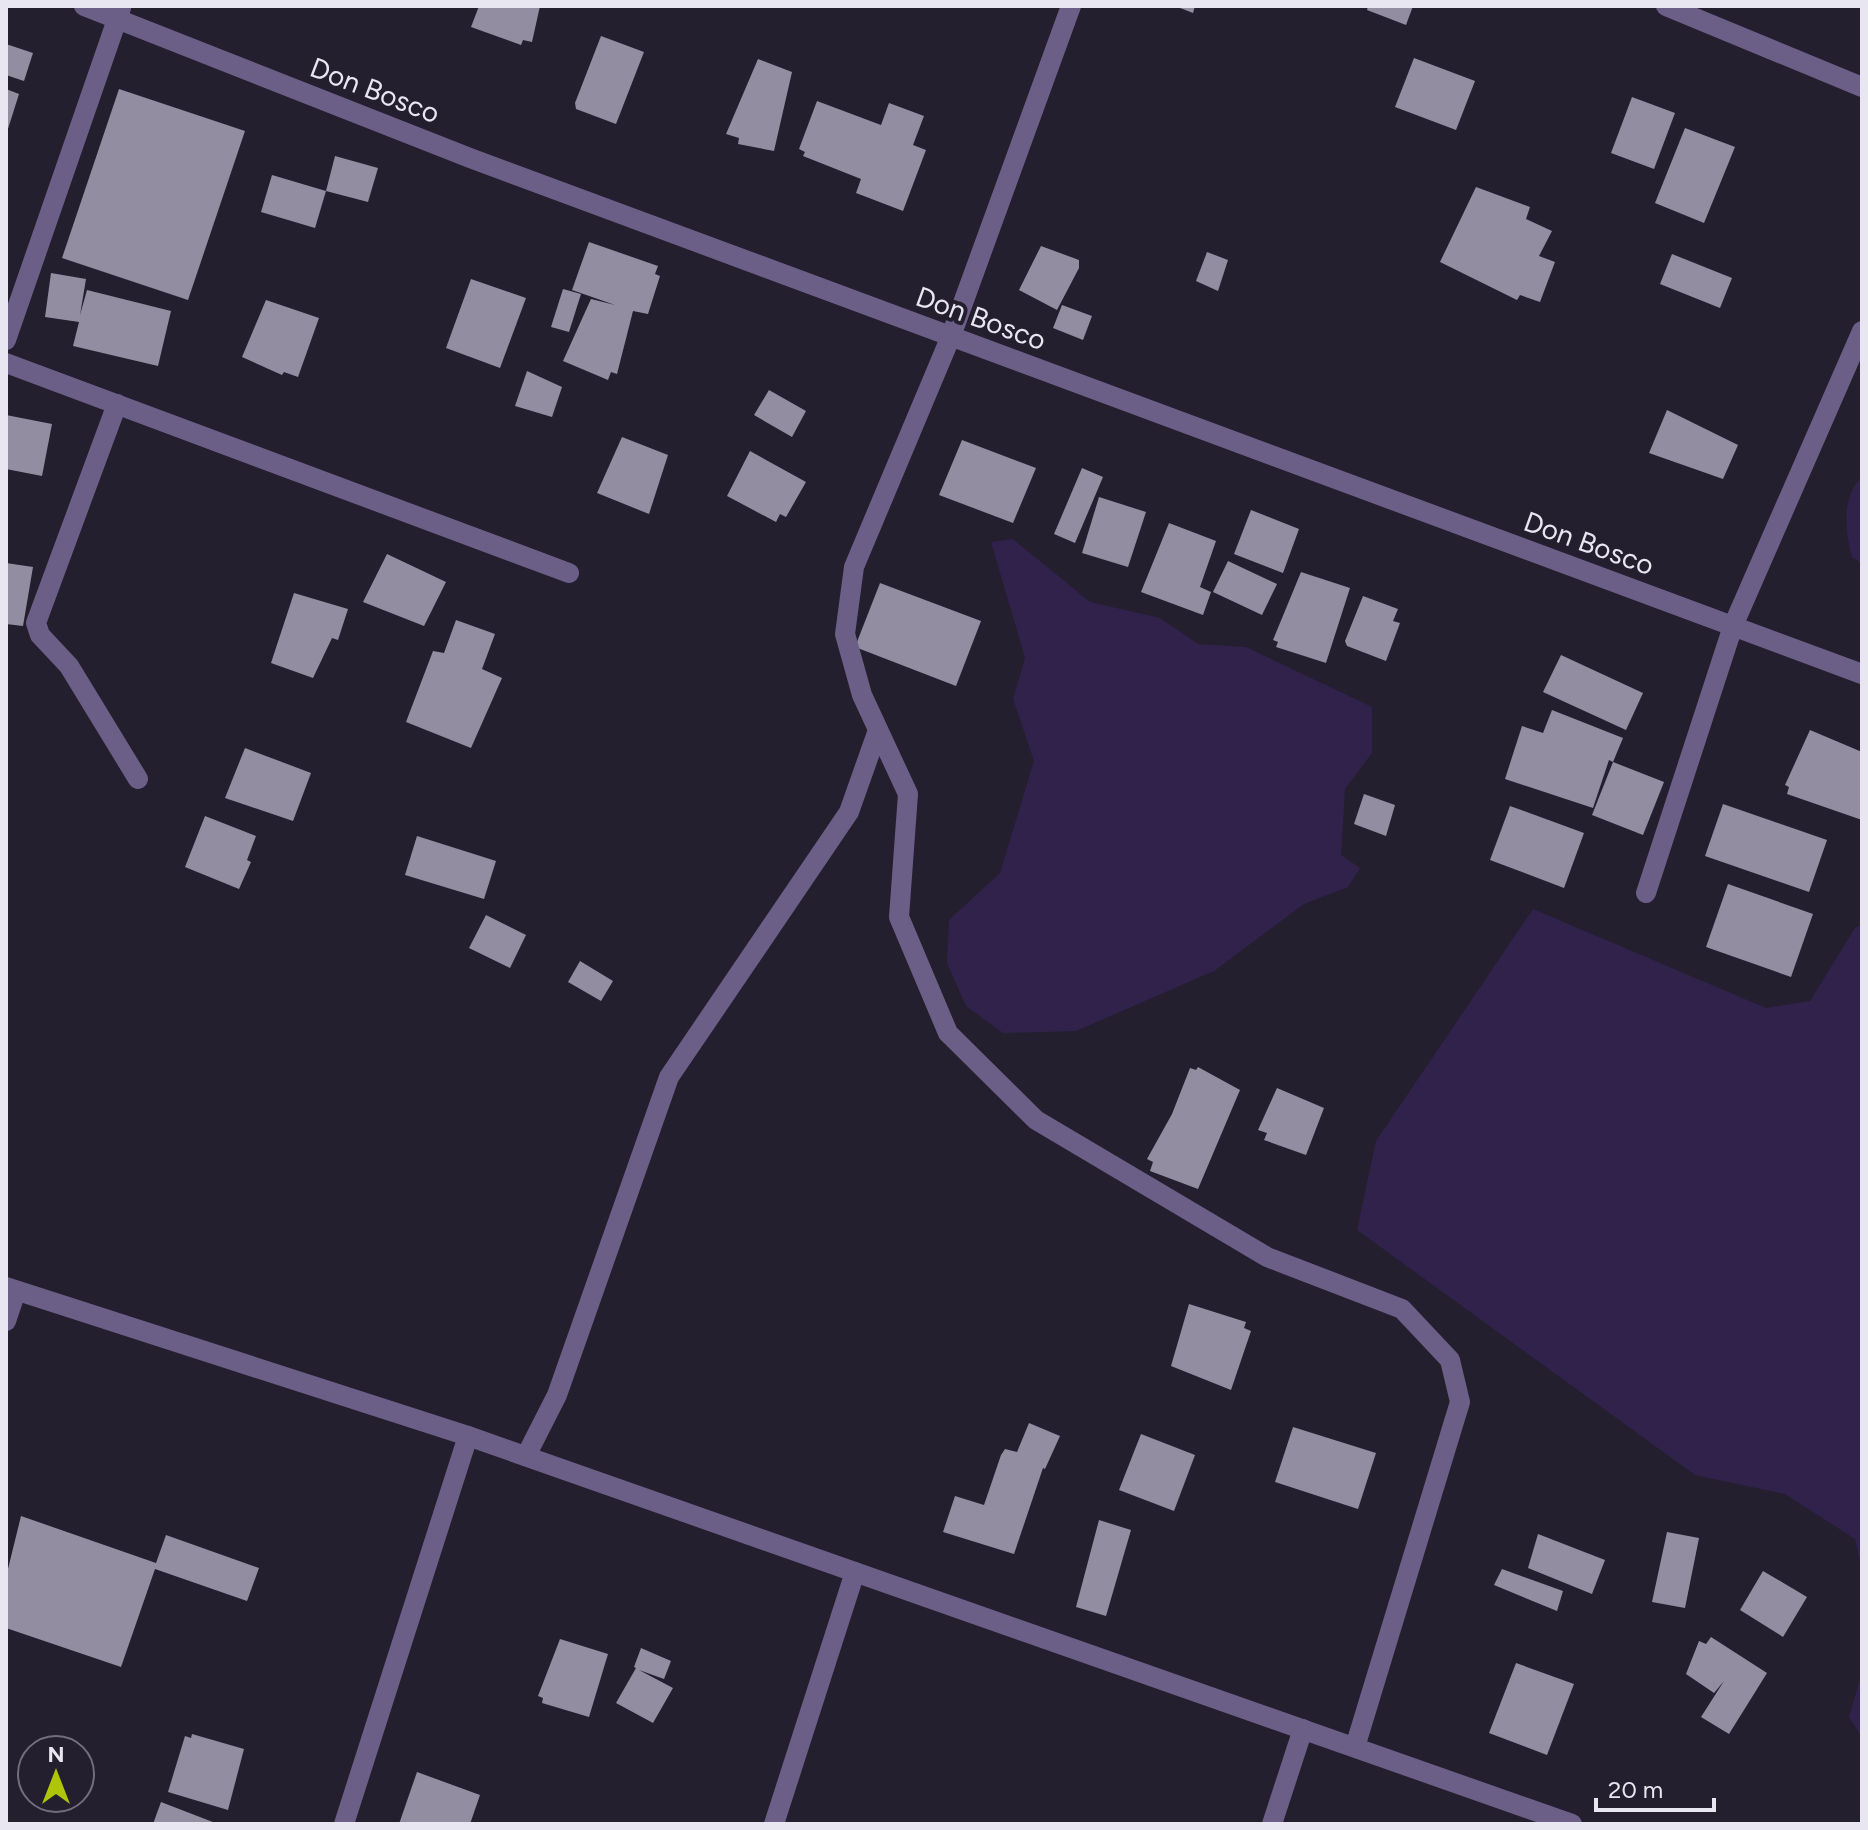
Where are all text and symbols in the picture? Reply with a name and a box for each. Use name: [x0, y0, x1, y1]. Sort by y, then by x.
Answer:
street label: Don Bosco: [305, 50, 445, 130]
street label: Don Bosco: [911, 279, 1051, 357]
street label: Don Bosco: [1519, 504, 1659, 582]
north arrow: [16, 1734, 96, 1814]
text: N: [47, 1741, 65, 1768]
scale bar: [1596, 1762, 1714, 1812]
text: 20 m: [1608, 1775, 1663, 1804]

